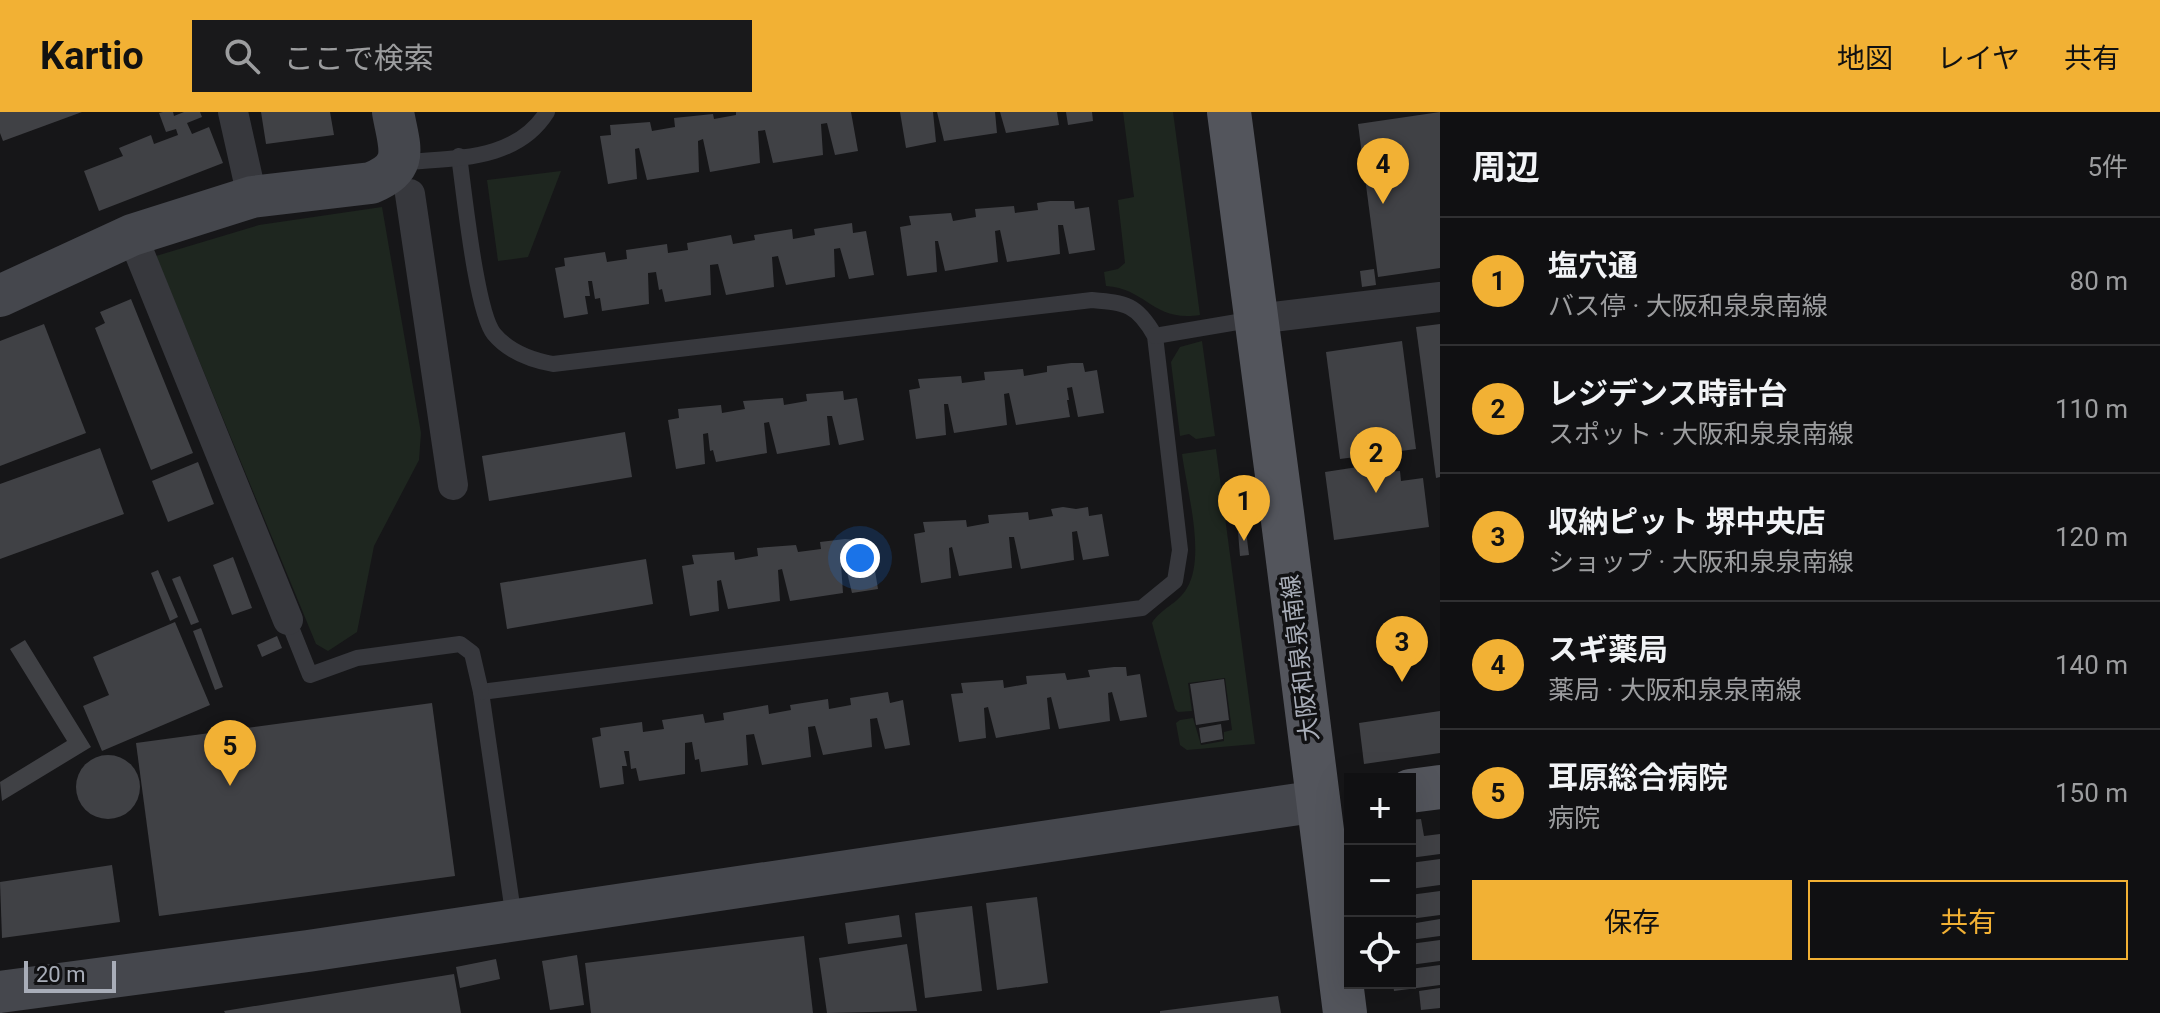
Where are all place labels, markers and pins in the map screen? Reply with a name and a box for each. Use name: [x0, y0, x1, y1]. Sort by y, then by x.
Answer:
pin: 4: [1357, 138, 1409, 204]
pin: 2: [1350, 427, 1402, 493]
pin: 1: [1218, 475, 1270, 541]
pin: 3: [1376, 616, 1428, 682]
pin: 5: [204, 720, 256, 786]

